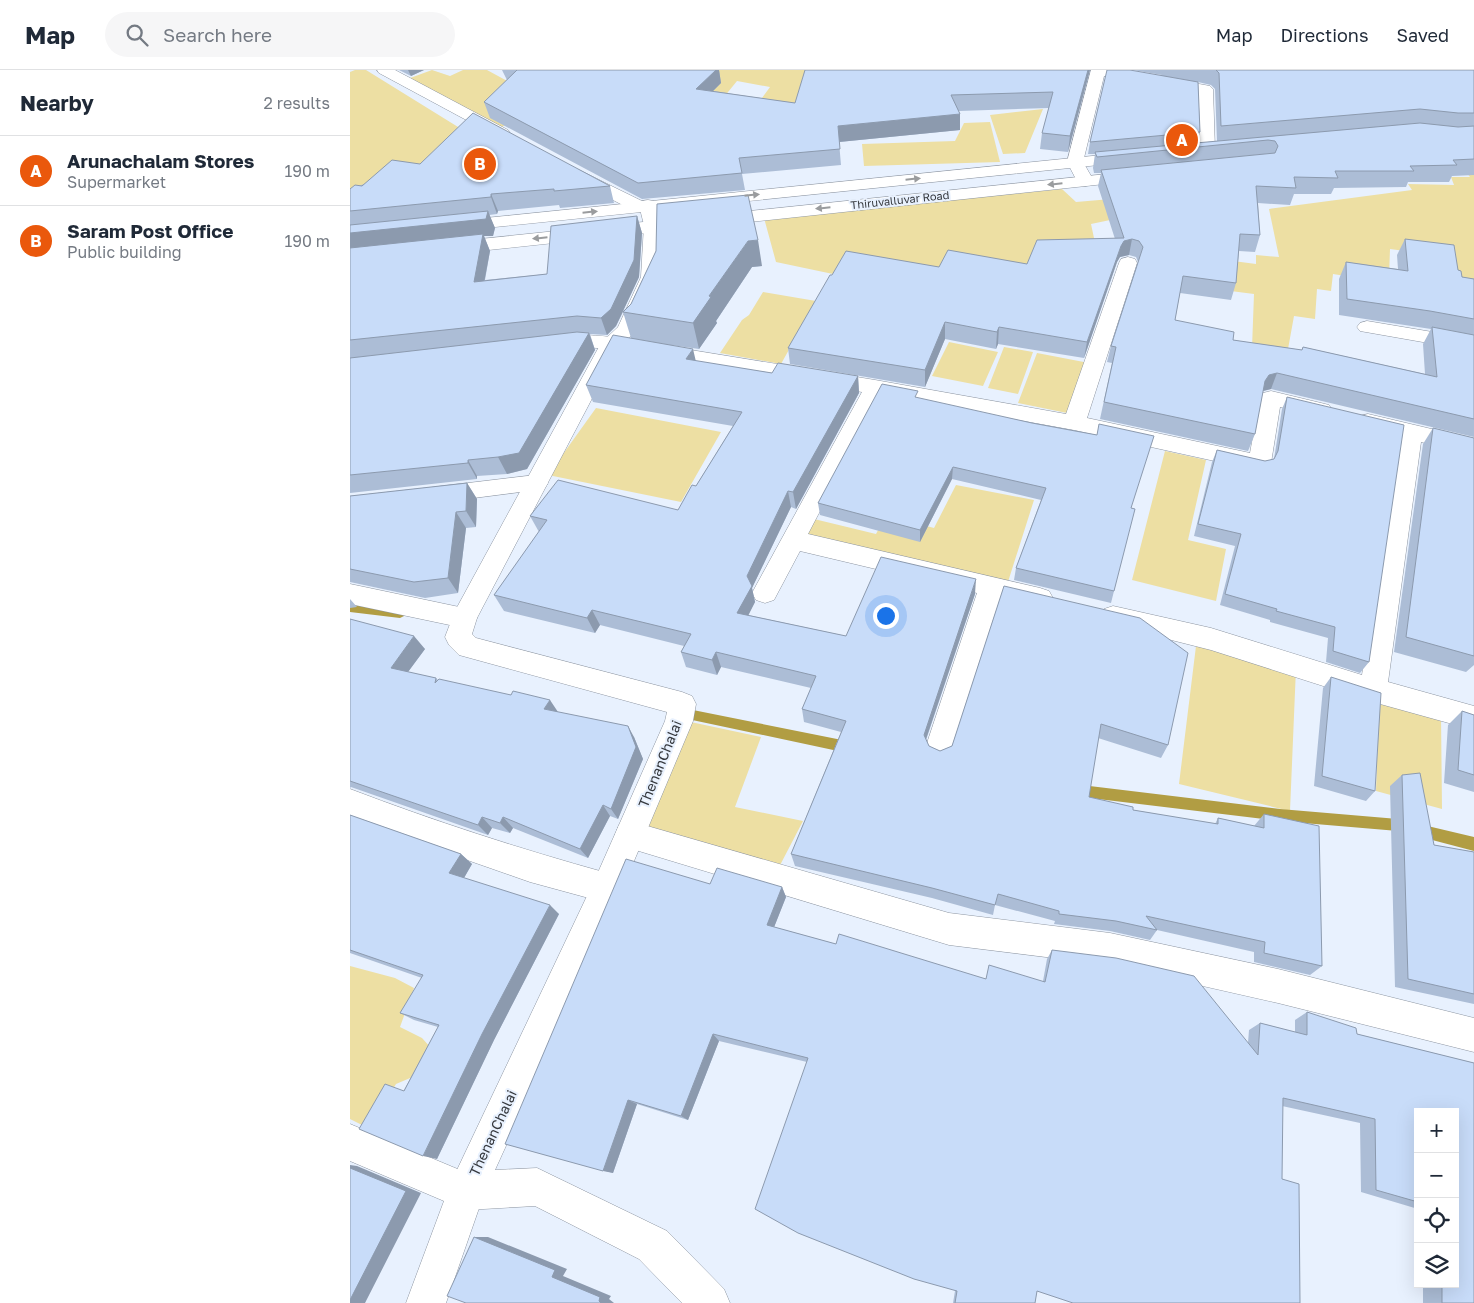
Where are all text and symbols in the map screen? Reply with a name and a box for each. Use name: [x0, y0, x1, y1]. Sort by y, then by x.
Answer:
search box: [105, 12, 455, 57]
text: Map: [25, 20, 75, 49]
icon: search: [123, 21, 151, 49]
text: Search here: [163, 23, 272, 46]
text: Map: [1216, 24, 1252, 46]
text: Directions: [1280, 24, 1368, 46]
text: Saved: [1396, 24, 1449, 46]
text: Nearby: [20, 90, 94, 116]
text: 2 results: [264, 93, 330, 113]
pin: A: [1166, 121, 1198, 159]
pin: B: [464, 145, 496, 183]
text: Arunachalam Stores: [67, 149, 254, 172]
text: A: [30, 161, 42, 181]
text: 190 m: [284, 161, 330, 181]
text: Supermarket: [67, 172, 166, 192]
one-way arrow: [906, 175, 922, 183]
one-way arrow: [1046, 180, 1062, 188]
street label: Thiruvalluvar Road: [850, 188, 950, 211]
one-way arrow: [744, 191, 760, 199]
one-way arrow: [815, 204, 831, 212]
one-way arrow: [582, 208, 598, 216]
text: Saram Post Office: [67, 219, 233, 242]
text: B: [30, 231, 42, 251]
text: 190 m: [284, 231, 330, 251]
one-way arrow: [532, 234, 548, 242]
text: Public building: [67, 242, 182, 262]
your location: [873, 603, 899, 629]
street label: ThenanChalai: [634, 718, 685, 810]
street label: ThenanChalai: [465, 1087, 520, 1178]
map controls: [1414, 1108, 1459, 1288]
button: +: [1414, 1108, 1459, 1153]
button: −: [1414, 1153, 1459, 1198]
button: locate: [1414, 1198, 1459, 1243]
button: layers: [1414, 1243, 1459, 1288]

